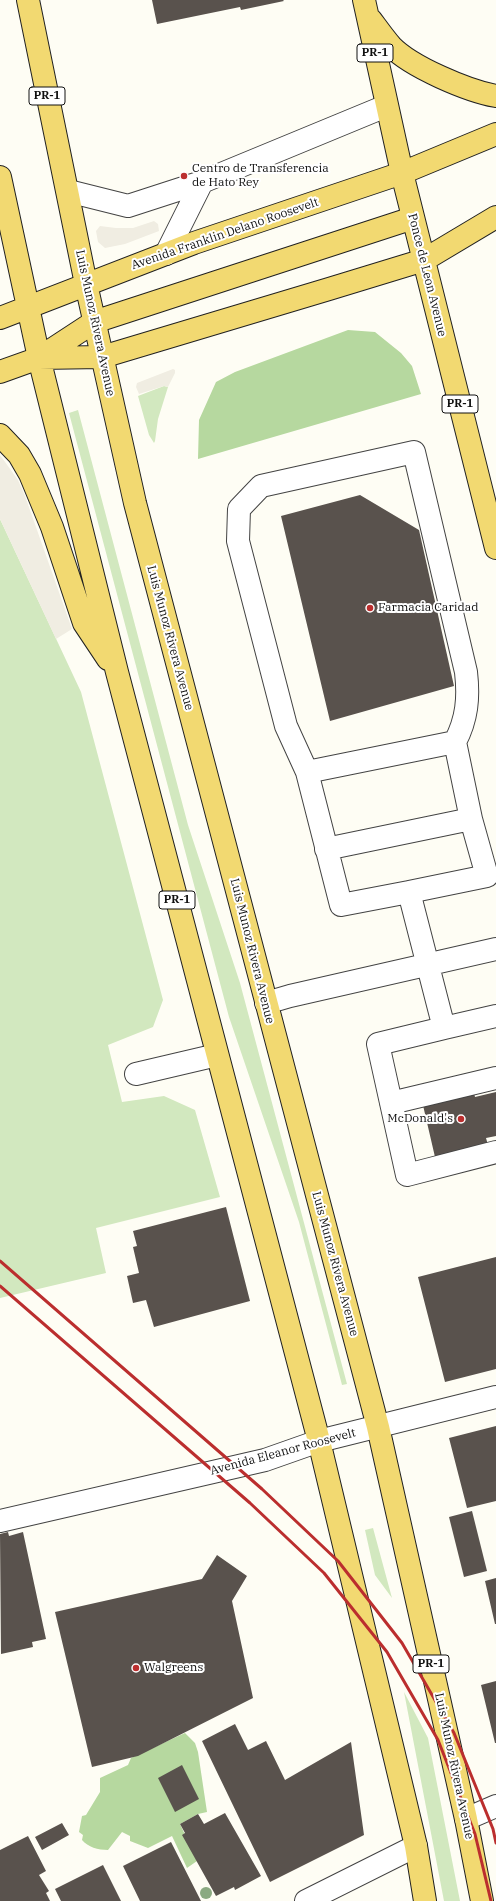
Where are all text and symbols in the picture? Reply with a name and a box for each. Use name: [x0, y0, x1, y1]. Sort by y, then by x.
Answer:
road number: PR-1: [357, 44, 393, 62]
road number: PR-1: [29, 87, 65, 105]
place label: Centro de Transferencia de Hato Rey: [192, 162, 329, 190]
marker: Centro de Transferencia de Hato Rey: [179, 171, 189, 181]
street label: Avenida Franklin Delano Roosevelt: [130, 195, 320, 273]
street label: Ponce de Leon Avenue: [405, 212, 449, 338]
street label: Luis Munoz Rivera Avenue: [72, 248, 118, 398]
road number: PR-1: [442, 395, 478, 413]
street label: Luis Munoz Rivera Avenue: [144, 564, 196, 712]
place label: Farmacia Caridad: [378, 601, 479, 615]
marker: Farmacia Caridad: [365, 603, 375, 613]
street label: Luis Munoz Rivera Avenue: [227, 877, 277, 1025]
road number: PR-1: [159, 891, 195, 909]
place label: McDonald's: [387, 1112, 453, 1126]
marker: McDonald's: [456, 1114, 466, 1124]
street label: Luis Munoz Rivera Avenue: [309, 1190, 361, 1338]
street label: Avenida Eleanor Roosevelt: [209, 1426, 357, 1478]
road number: PR-1: [413, 1655, 449, 1673]
place label: Walgreens: [144, 1661, 203, 1675]
marker: Walgreens: [131, 1663, 141, 1673]
street label: Luis Munoz Rivera Avenue: [431, 1691, 477, 1841]

